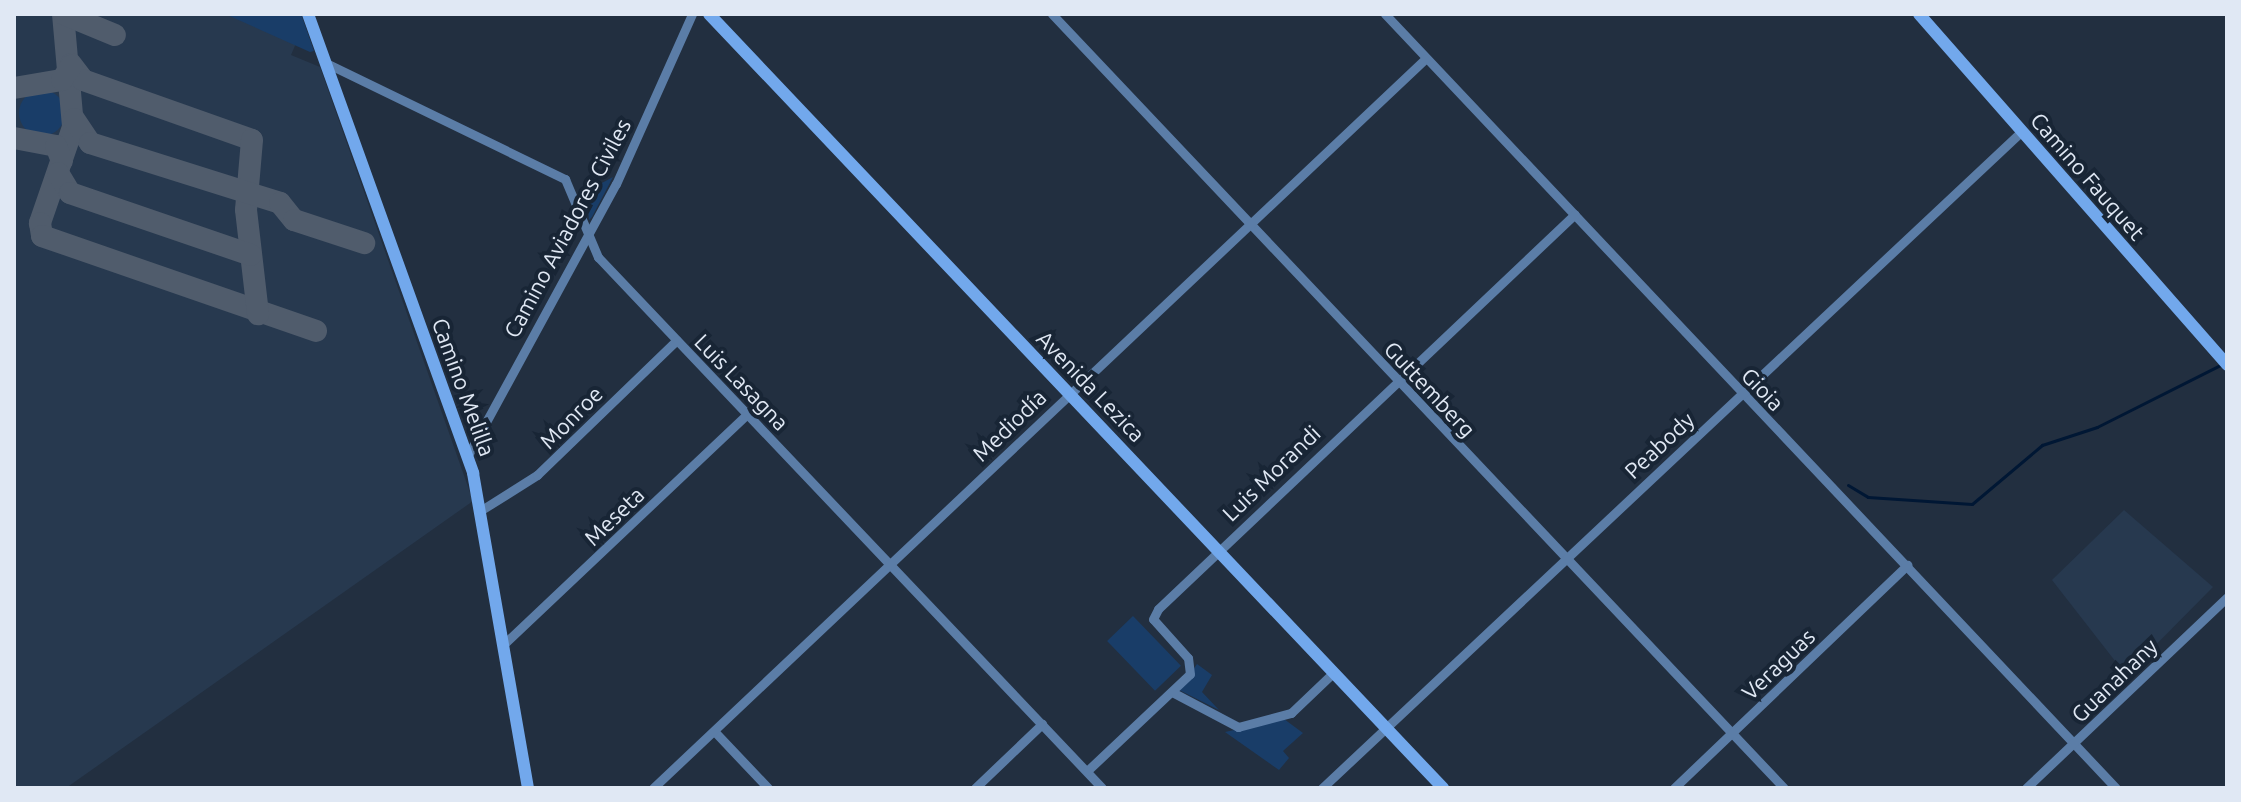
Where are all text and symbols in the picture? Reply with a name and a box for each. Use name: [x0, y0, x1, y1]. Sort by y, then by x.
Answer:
street label: Camino Fauquet: [2025, 107, 2151, 245]
street label: Camino Aviadores Civiles: [498, 114, 636, 342]
street label: Camino Melilla: [427, 314, 501, 460]
street label: Avenida Lezica: [1031, 325, 1151, 447]
street label: Luis Lasagna: [690, 328, 794, 436]
street label: Guttemberg: [1379, 336, 1481, 442]
street label: Gioia: [1736, 362, 1790, 416]
street label: Monroe: [534, 380, 608, 454]
street label: Mediodía: [967, 384, 1051, 466]
street label: Peabody: [1619, 406, 1699, 484]
street label: Luis Morandi: [1216, 420, 1326, 526]
street label: Meseta: [579, 481, 649, 551]
street label: Veraguas: [1736, 623, 1820, 705]
street label: Guanahany: [2066, 633, 2162, 727]

